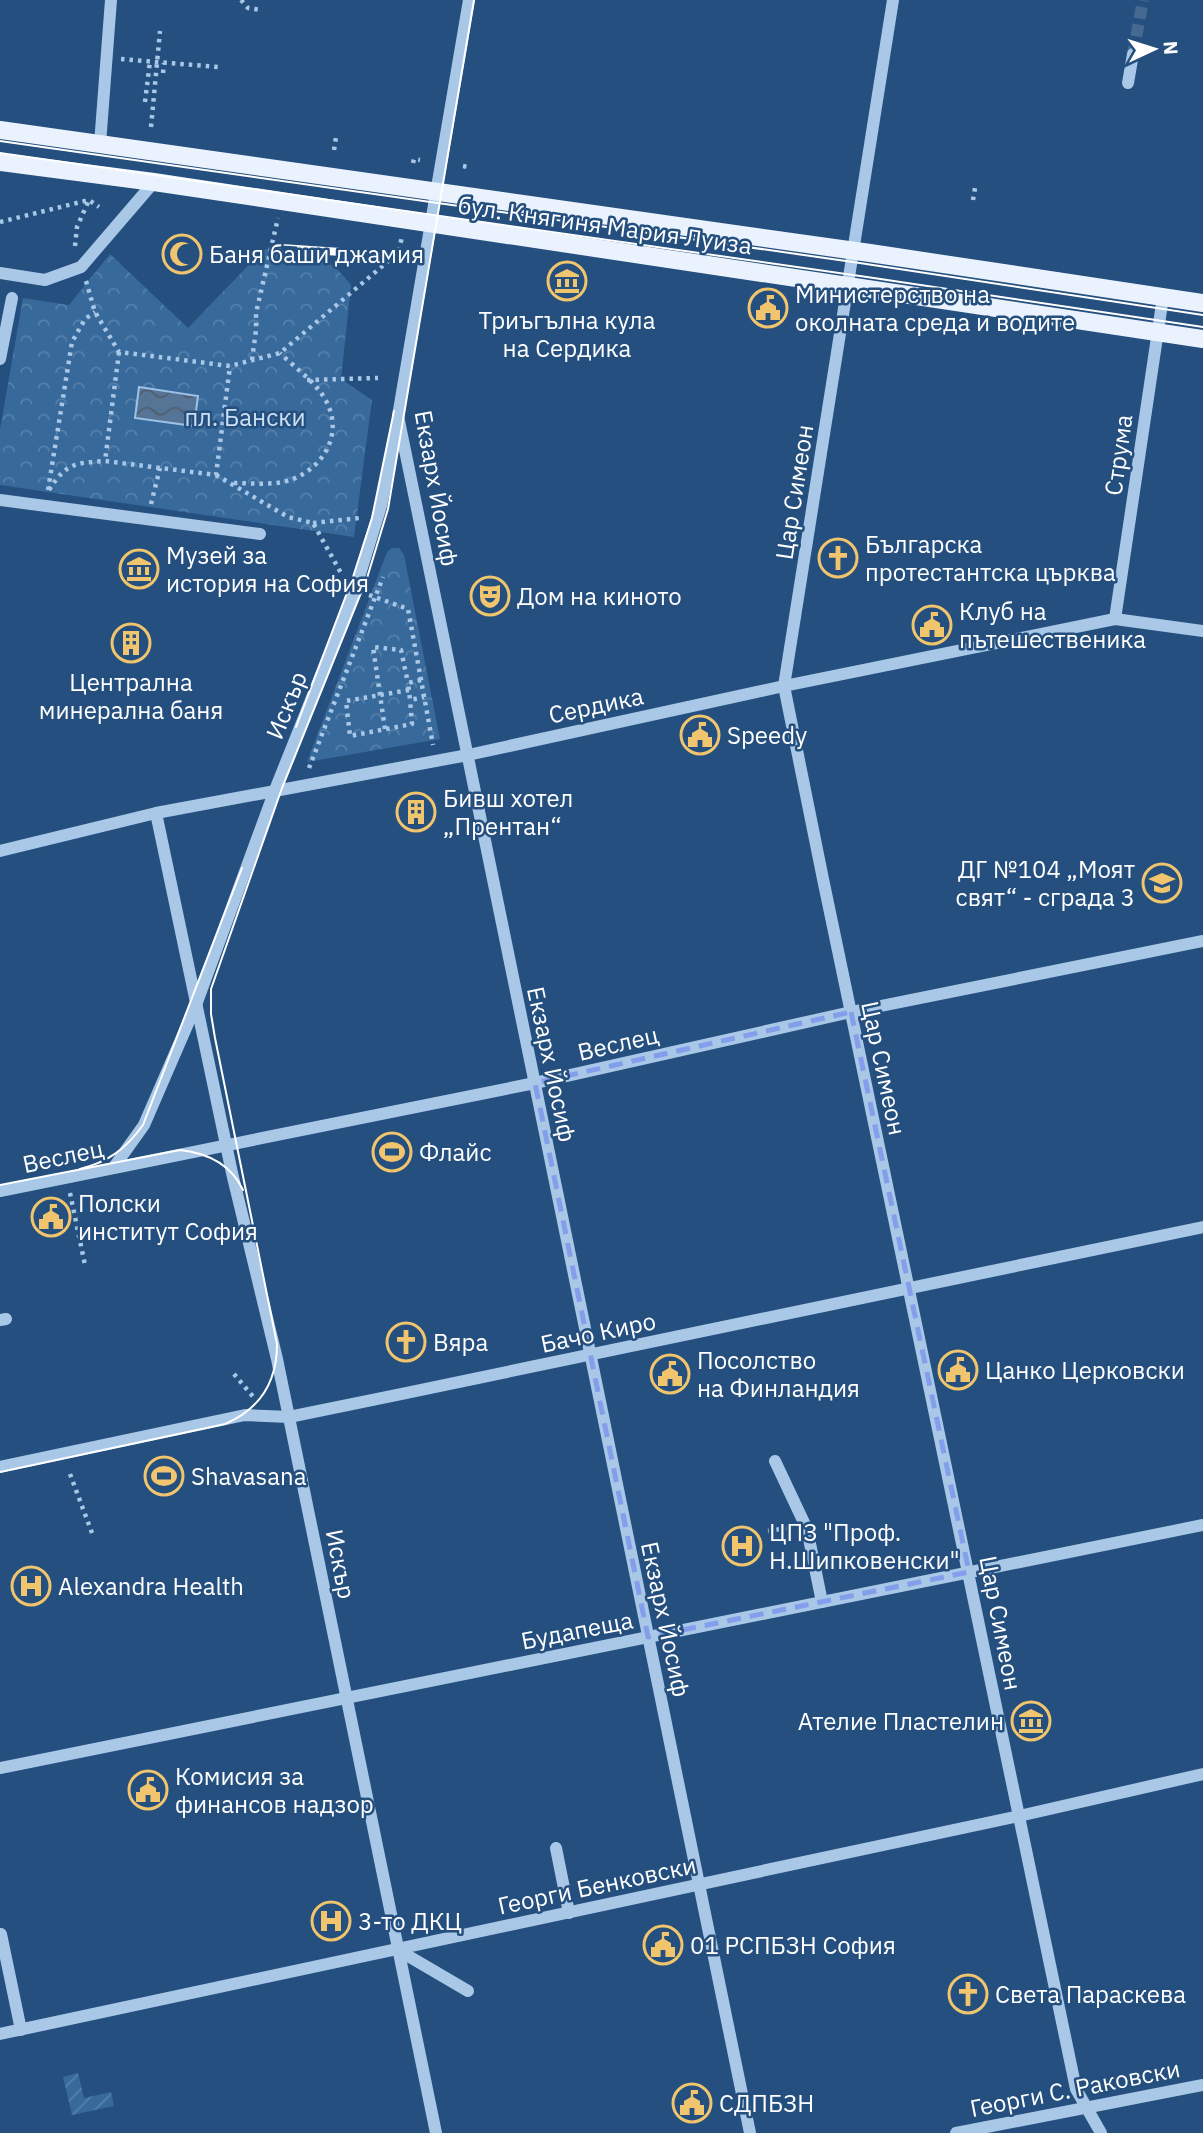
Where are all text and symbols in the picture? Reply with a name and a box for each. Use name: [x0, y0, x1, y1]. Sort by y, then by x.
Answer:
north arrow: [1119, 14, 1189, 84]
text: N: [1159, 40, 1183, 56]
street label: бул. Княгиня Мария Луиза: [456, 189, 754, 262]
mosque icon: Баня баши джамия: [161, 233, 203, 275]
place label: Баня баши джамия: [209, 238, 424, 270]
museum icon: Триъгълна кула на Сердика: [546, 260, 588, 302]
place label: Министерство на околната среда и водите: [795, 278, 1075, 338]
public building icon: Министерство на околната среда и водите: [747, 287, 789, 329]
place label: Триъгълна кула на Сердика: [479, 304, 656, 364]
park label: пл. Бански: [184, 401, 306, 433]
street label: Екзарх Йосиф: [408, 408, 466, 568]
street label: Струма: [1096, 412, 1140, 498]
street label: Цар Симеон: [768, 422, 820, 562]
place label: Българска протестантска църква: [865, 528, 1116, 588]
church icon: Българска протестантска църква: [817, 537, 859, 579]
place label: Музей за история на София: [166, 539, 369, 599]
museum icon: Музей за история на София: [118, 548, 160, 590]
theatre icon: Дом на киното: [469, 575, 511, 617]
place label: Дом на киното: [517, 580, 682, 612]
place label: Клуб на пътешественика: [959, 595, 1146, 655]
public building icon: Клуб на пътешественика: [911, 604, 953, 646]
building icon: Централна минерална баня: [110, 622, 152, 664]
place label: Централна минерална баня: [39, 666, 223, 726]
street label: Искър: [258, 666, 314, 744]
street label: Сердика: [546, 679, 647, 731]
public building icon: Speedy: [679, 714, 721, 756]
place label: Speedy: [727, 719, 807, 751]
place label: Бивш хотел „Прентан“: [443, 782, 573, 842]
building icon: Бивш хотел „Прентан“: [395, 791, 437, 833]
place label: ДГ №104 „Моят свят“ - сграда 3: [956, 853, 1135, 913]
school or university icon: ДГ №104 „Моят свят“ - сграда 3: [1141, 862, 1183, 904]
street label: Екзарх Йосиф: [520, 984, 584, 1144]
street label: Цар Симеон: [854, 998, 914, 1138]
street label: Веслец: [574, 1018, 662, 1068]
sports icon: Флайс: [371, 1131, 413, 1173]
street label: Веслец: [20, 1132, 106, 1180]
place label: Флайс: [419, 1136, 492, 1168]
place label: Полски институт София: [78, 1187, 258, 1247]
public building icon: Полски институт София: [30, 1196, 72, 1238]
street label: Бачо Киро: [537, 1304, 659, 1360]
church icon: Вяра: [385, 1321, 427, 1363]
place label: Вяра: [433, 1326, 489, 1358]
place label: Посолство на Финландия: [697, 1344, 860, 1404]
public building icon: Цанко Церковски: [937, 1349, 979, 1391]
public building icon: Посолство на Финландия: [649, 1353, 691, 1395]
place label: Цанко Церковски: [985, 1354, 1185, 1386]
sports icon: Shavasana: [143, 1455, 185, 1497]
place label: Shavasana: [191, 1460, 307, 1492]
place label: ЦПЗ "Проф. Н.Шипковенски": [769, 1516, 960, 1576]
hospital icon: ЦПЗ "Проф. Н.Шипковенски": [721, 1525, 763, 1567]
street label: Искър: [319, 1526, 363, 1602]
street label: Екзарх Йосиф: [634, 1539, 698, 1699]
street label: Цар Симеон: [972, 1553, 1030, 1693]
hospital icon: Alexandra Health: [10, 1565, 52, 1607]
place label: Alexandra Health: [58, 1570, 244, 1602]
street label: Будапеща: [518, 1603, 636, 1657]
museum icon: Ателие Пластелин: [1010, 1700, 1052, 1742]
place label: Ателие Пластелин: [798, 1705, 1004, 1737]
place label: Комисия за финансов надзор: [175, 1760, 374, 1820]
public building icon: Комисия за финансов надзор: [127, 1769, 169, 1811]
street label: Георги Бенковски: [495, 1848, 699, 1922]
hospital icon: 3-то ДКЦ: [310, 1900, 352, 1942]
place label: 3-то ДКЦ: [358, 1905, 462, 1937]
public building icon: 01 РСПБЗН София: [642, 1924, 684, 1966]
place label: 01 РСПБЗН София: [690, 1929, 896, 1961]
church icon: Света Параскева: [947, 1973, 989, 2015]
place label: Света Параскева: [995, 1978, 1186, 2010]
street label: Георги С. Раковски: [967, 2052, 1183, 2124]
public building icon: СДПБЗН: [671, 2082, 713, 2124]
place label: СДПБЗН: [719, 2087, 814, 2119]

